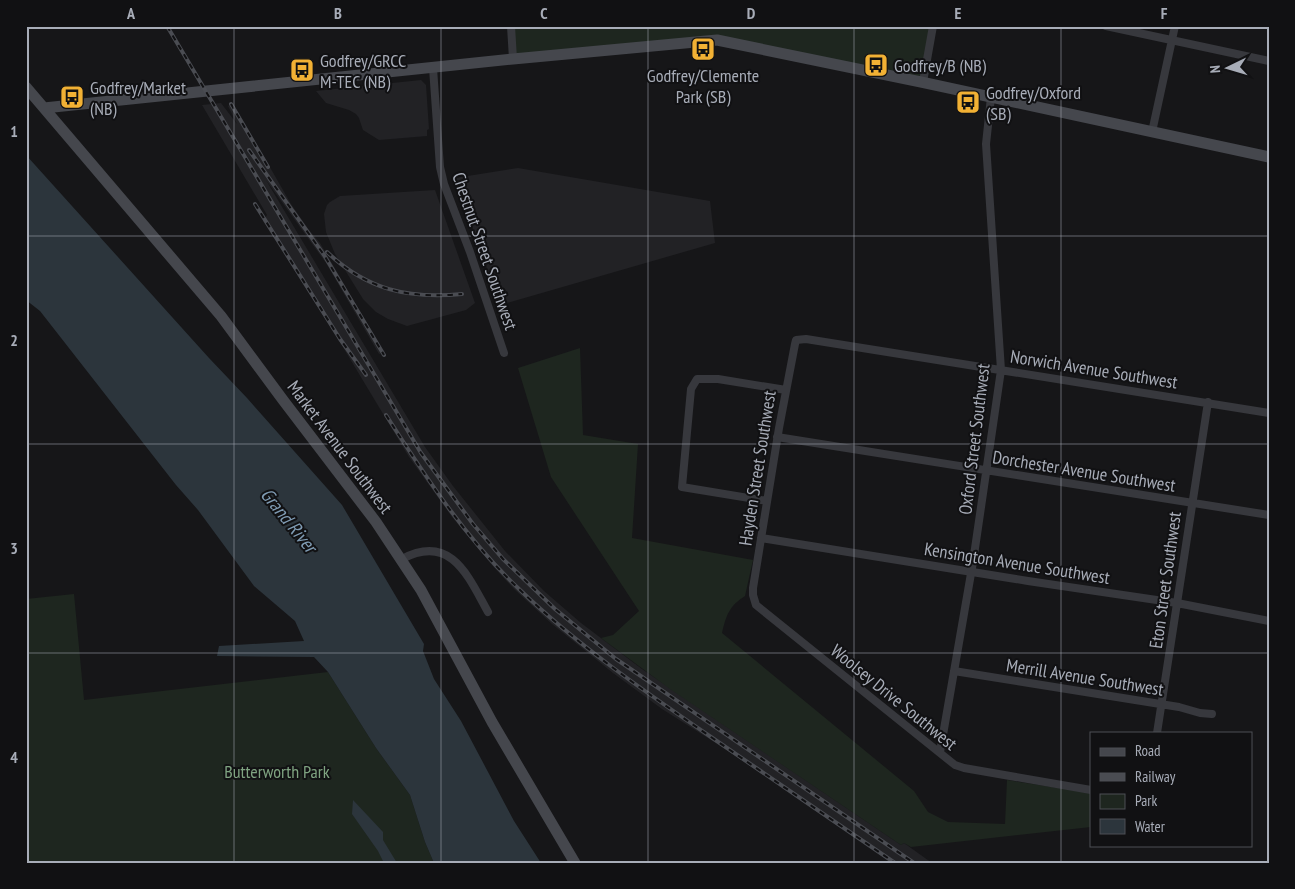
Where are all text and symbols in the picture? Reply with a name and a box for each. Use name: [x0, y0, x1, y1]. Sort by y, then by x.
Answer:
text: A: [126, 3, 136, 23]
text: B: [334, 3, 342, 23]
text: C: [540, 3, 548, 23]
text: D: [747, 3, 756, 23]
text: E: [955, 3, 962, 23]
text: F: [1161, 3, 1168, 23]
bus stop icon: Godfrey/Clemente Park (SB): [690, 36, 716, 62]
north arrow: [1202, 42, 1252, 92]
place label: Godfrey/GRCC M-TEC (NB): [320, 49, 406, 93]
bus stop icon: Godfrey/B (NB): [863, 52, 889, 78]
place label: Godfrey/B (NB): [894, 54, 987, 77]
bus stop icon: Godfrey/GRCC M-TEC (NB): [289, 57, 315, 83]
place label: Godfrey/Clemente Park (SB): [647, 64, 759, 108]
text: N: [1206, 65, 1224, 74]
place label: Godfrey/Market (NB): [90, 76, 186, 120]
place label: Godfrey/Oxford (SB): [986, 81, 1081, 125]
bus stop icon: Godfrey/Market (NB): [59, 84, 85, 110]
bus stop icon: Godfrey/Oxford (SB): [955, 89, 981, 115]
text: 1: [10, 121, 18, 141]
street label: Chestnut Street Southwest: [447, 169, 523, 333]
text: 2: [10, 330, 18, 350]
street label: Norwich Avenue Southwest: [1009, 344, 1179, 394]
street label: Oxford Street Southwest: [953, 362, 995, 516]
street label: Market Avenue Southwest: [283, 376, 398, 518]
street label: Hayden Street Southwest: [733, 389, 781, 547]
street label: Dorchester Avenue Southwest: [991, 445, 1177, 497]
water label: Grand River: [256, 483, 324, 559]
street label: Eton Street Southwest: [1144, 510, 1186, 650]
street label: Kensington Avenue Southwest: [923, 537, 1111, 589]
text: 3: [10, 538, 18, 558]
street label: Woolsey Drive Southwest: [826, 639, 962, 755]
street label: Merrill Avenue Southwest: [1005, 653, 1165, 701]
legend: [1090, 732, 1252, 846]
text: Road: [1135, 741, 1161, 760]
text: 4: [10, 747, 18, 767]
park label: Butterworth Park: [224, 760, 330, 783]
text: Railway: [1135, 767, 1176, 786]
text: Park: [1135, 791, 1157, 810]
text: Water: [1135, 817, 1166, 836]

